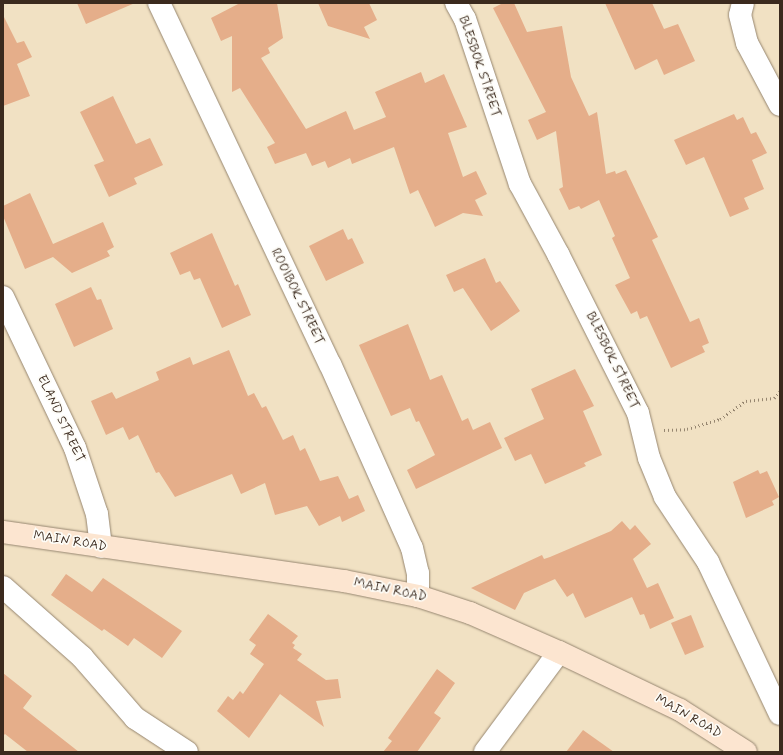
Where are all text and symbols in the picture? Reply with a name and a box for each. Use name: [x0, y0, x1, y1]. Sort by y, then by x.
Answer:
street label: BLESBOK STREET: [454, 13, 504, 121]
street label: ROOIBOK STREET: [267, 245, 327, 349]
street label: BLESBOK STREET: [581, 309, 643, 413]
street label: ELAND STREET: [33, 373, 87, 465]
street label: MAIN ROAD: [33, 529, 107, 555]
street label: MAIN ROAD: [353, 576, 427, 606]
street label: MAIN ROAD: [653, 692, 723, 742]

